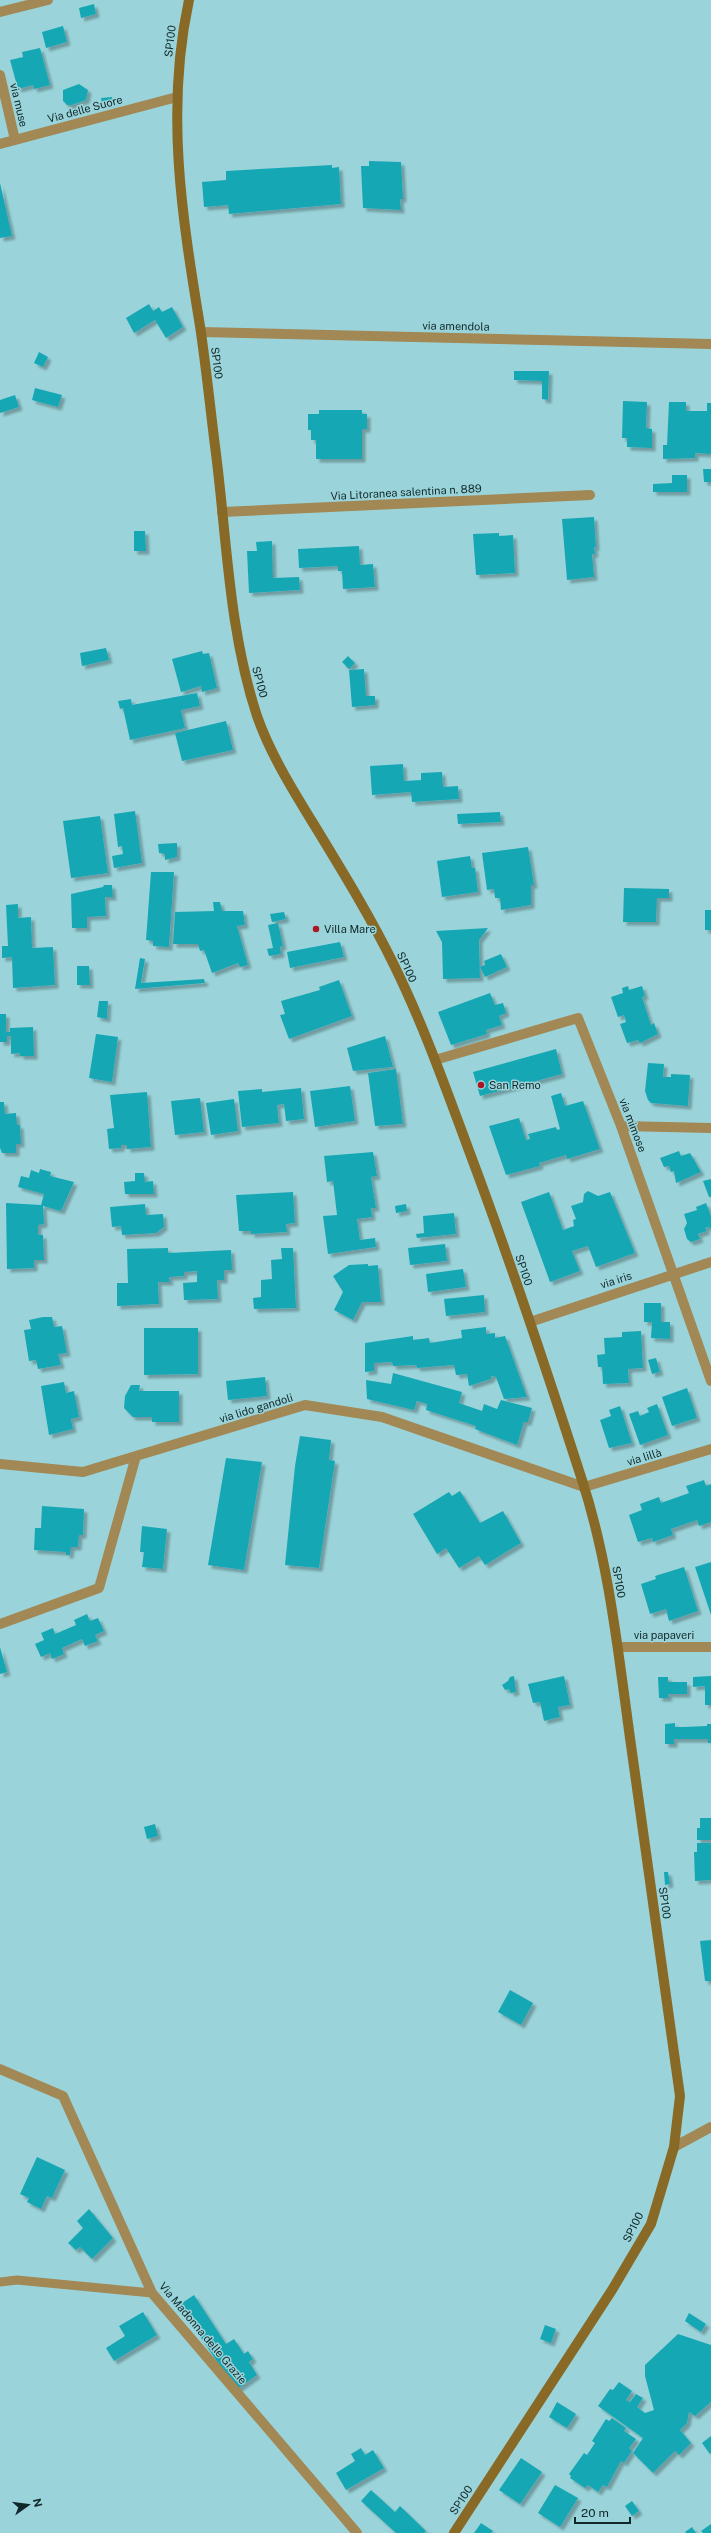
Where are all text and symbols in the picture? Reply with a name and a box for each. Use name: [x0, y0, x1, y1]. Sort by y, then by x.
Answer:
street label: SP100: [162, 24, 178, 58]
street label: via muse: [8, 82, 30, 128]
street label: Via delle Suore: [46, 93, 124, 125]
street label: via amendola: [422, 319, 490, 333]
street label: SP100: [209, 346, 225, 380]
street label: Via Litoranea salentina n. 889: [330, 482, 482, 502]
street label: SP100: [250, 665, 270, 699]
place label: Villa Mare: [324, 923, 376, 935]
marker: Villa Mare: [311, 924, 321, 934]
street label: SP100: [395, 950, 419, 984]
place label: San Remo: [489, 1079, 541, 1091]
marker: San Remo: [476, 1080, 486, 1090]
street label: via mimose: [617, 1096, 649, 1154]
street label: SP100: [513, 1253, 535, 1287]
street label: via iris: [599, 1269, 634, 1291]
street label: via lido gandoli: [218, 1391, 294, 1425]
street label: via lillà: [625, 1446, 663, 1468]
street label: SP100: [610, 1565, 628, 1599]
street label: via papaveri: [634, 1629, 694, 1641]
street label: SP100: [657, 1886, 673, 1920]
street label: SP100: [620, 2210, 646, 2244]
street label: Via Madonna delle Grazie: [157, 2280, 249, 2386]
street label: SP100: [447, 2483, 475, 2517]
north arrow: [8, 2485, 48, 2525]
text: N: [31, 2497, 45, 2508]
scale bar: [575, 2499, 630, 2525]
text: 20 m: [581, 2506, 609, 2520]

